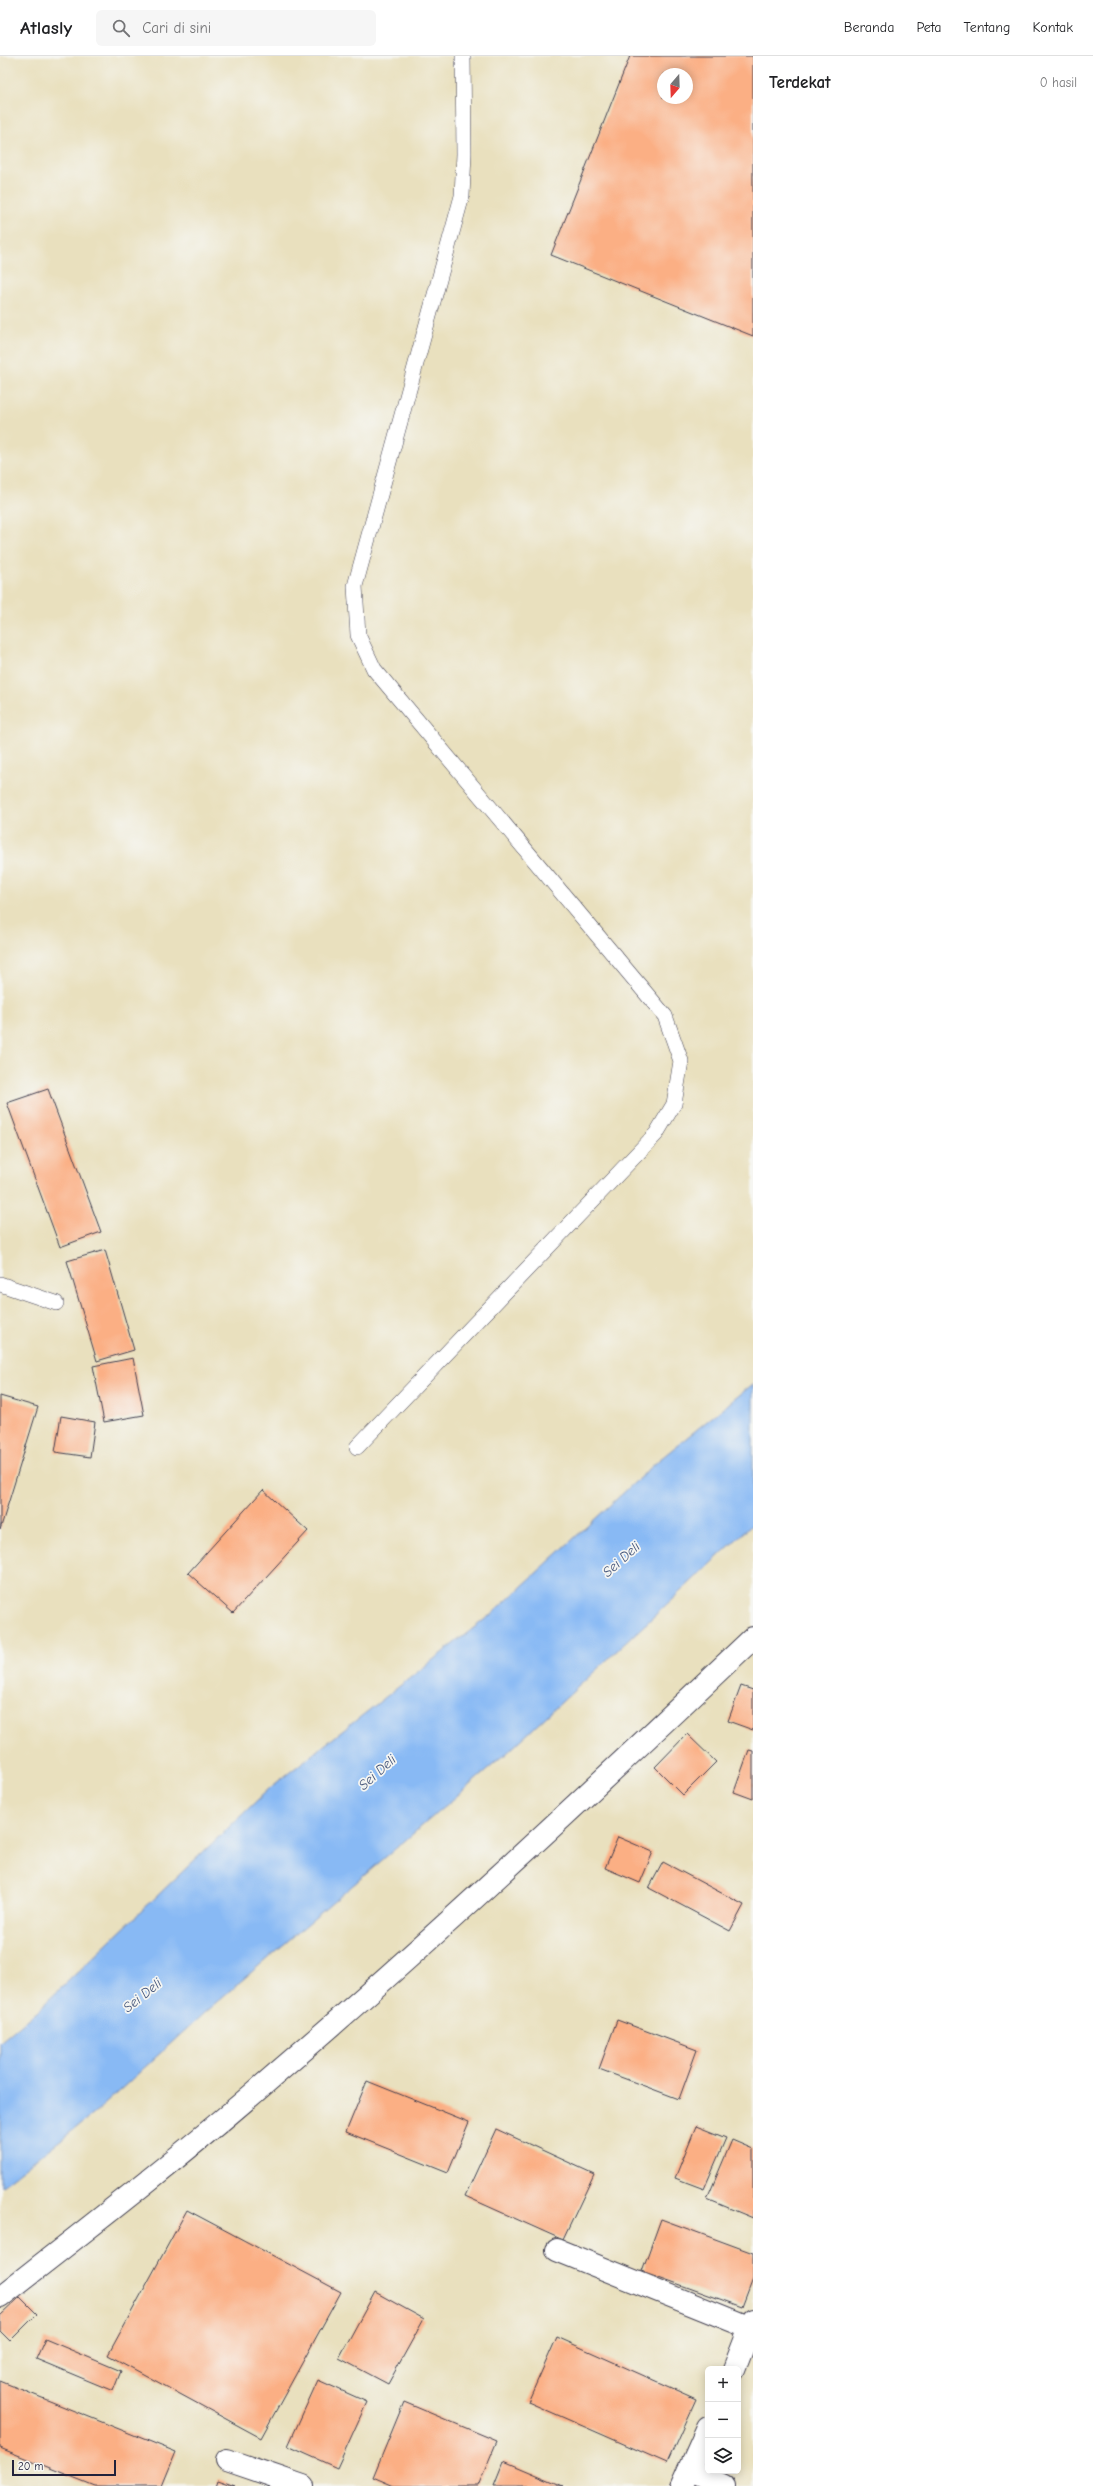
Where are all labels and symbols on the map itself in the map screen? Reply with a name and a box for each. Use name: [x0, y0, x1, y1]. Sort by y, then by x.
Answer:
north arrow: [657, 68, 693, 104]
water label: Sei Deli: [599, 1538, 644, 1581]
water label: Sei Deli: [355, 1751, 400, 1794]
water label: Sei Deli: [120, 1974, 166, 2016]
scale bar: [12, 2458, 116, 2477]

